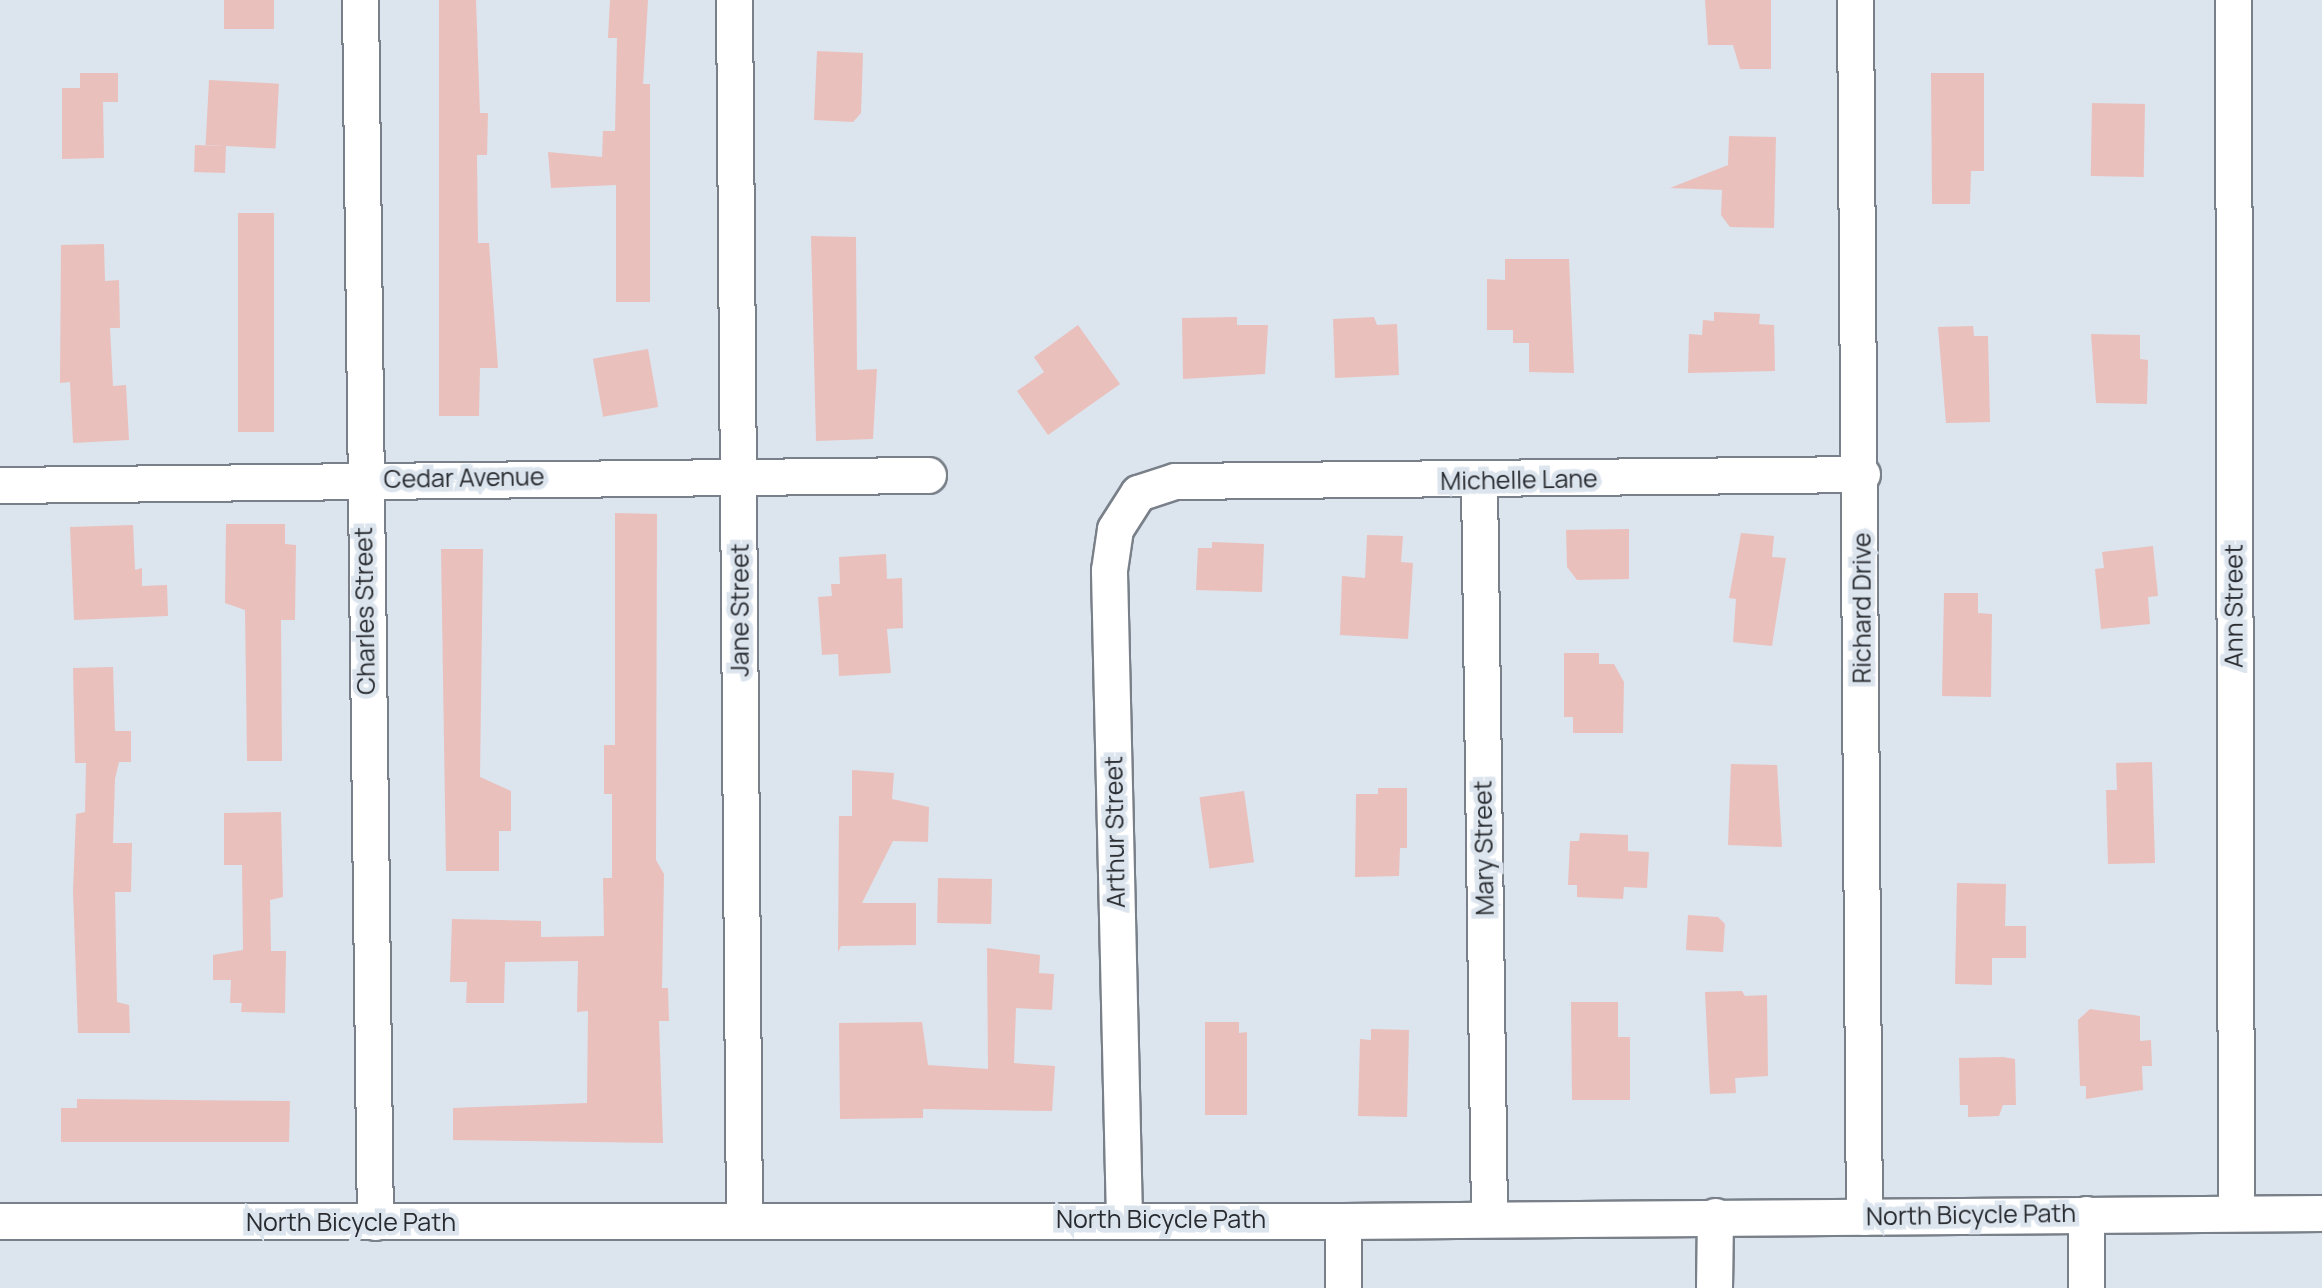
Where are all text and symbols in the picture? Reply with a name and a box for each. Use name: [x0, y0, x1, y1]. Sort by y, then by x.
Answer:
street label: Cedar Avenue: [383, 462, 545, 494]
street label: Michelle Lane: [1440, 464, 1598, 496]
street label: Charles Street: [349, 527, 381, 695]
street label: Richard Drive: [1847, 532, 1877, 684]
street label: Jane Street: [725, 543, 755, 677]
street label: Ann Street: [2219, 544, 2249, 668]
street label: Arthur Street: [1099, 756, 1131, 908]
street label: Mary Street: [1468, 780, 1500, 916]
street label: North Bicycle Path: [1866, 1198, 2076, 1232]
street label: North Bicycle Path: [1056, 1204, 1266, 1234]
street label: North Bicycle Path: [246, 1207, 456, 1237]

